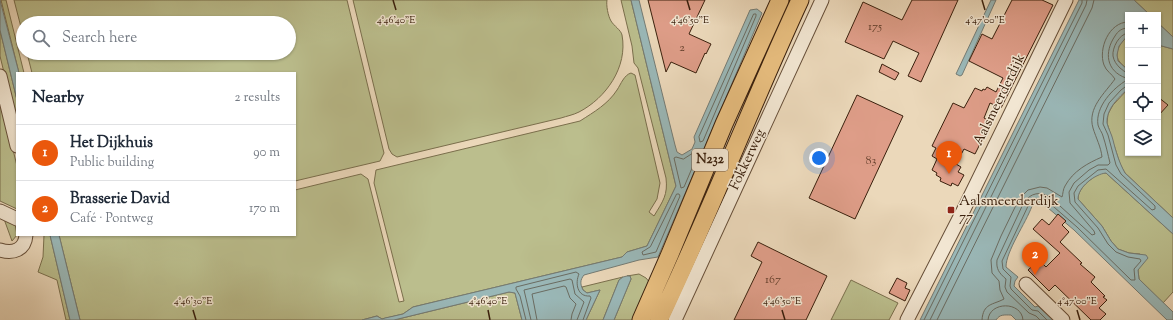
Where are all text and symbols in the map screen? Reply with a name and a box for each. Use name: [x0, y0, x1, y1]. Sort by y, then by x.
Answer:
map controls: [1125, 12, 1161, 156]
button: +: [1125, 12, 1161, 48]
text: 4°46'40"E: [377, 13, 415, 28]
text: 4°46'50"E: [671, 13, 709, 28]
text: 4°47'00"E: [965, 13, 1005, 28]
search box: [16, 16, 296, 60]
house number: 175: [868, 18, 882, 36]
icon: search: [30, 27, 52, 49]
text: Search here: [62, 28, 137, 49]
house number: 2: [679, 39, 685, 57]
button: −: [1125, 48, 1161, 84]
street label: Aalsmeerderdijk: [969, 50, 1031, 149]
button: locate: [1125, 84, 1161, 120]
text: Nearby: [32, 86, 84, 110]
text: 2 results: [235, 89, 280, 107]
button: layers: [1125, 120, 1161, 156]
street label: Fokkerweg: [725, 126, 771, 194]
text: Het Dijkhuis: [70, 133, 153, 154]
pin: 1: [936, 141, 962, 174]
text: 1: [43, 144, 47, 162]
text: 90 m: [253, 144, 280, 162]
your location: [809, 148, 829, 168]
road number: N232: [692, 149, 728, 171]
house number: 83: [866, 152, 877, 170]
text: Public building: [70, 154, 154, 172]
text: Brasserie David: [70, 189, 170, 210]
place label: Aalsmeerderdijk 77: [959, 192, 1059, 228]
text: 2: [42, 200, 48, 218]
text: 170 m: [249, 200, 280, 218]
marker: Aalsmeerderdijk 77: [946, 205, 956, 215]
text: Café · Pontweg: [70, 210, 153, 228]
pin: 2: [1022, 242, 1048, 275]
house number: 167: [765, 271, 781, 289]
text: 4°46'30"E: [174, 294, 212, 309]
text: 4°46'40"E: [469, 294, 507, 309]
text: 4°46'50"E: [763, 294, 801, 309]
text: 4°47'00"E: [1057, 294, 1097, 309]

